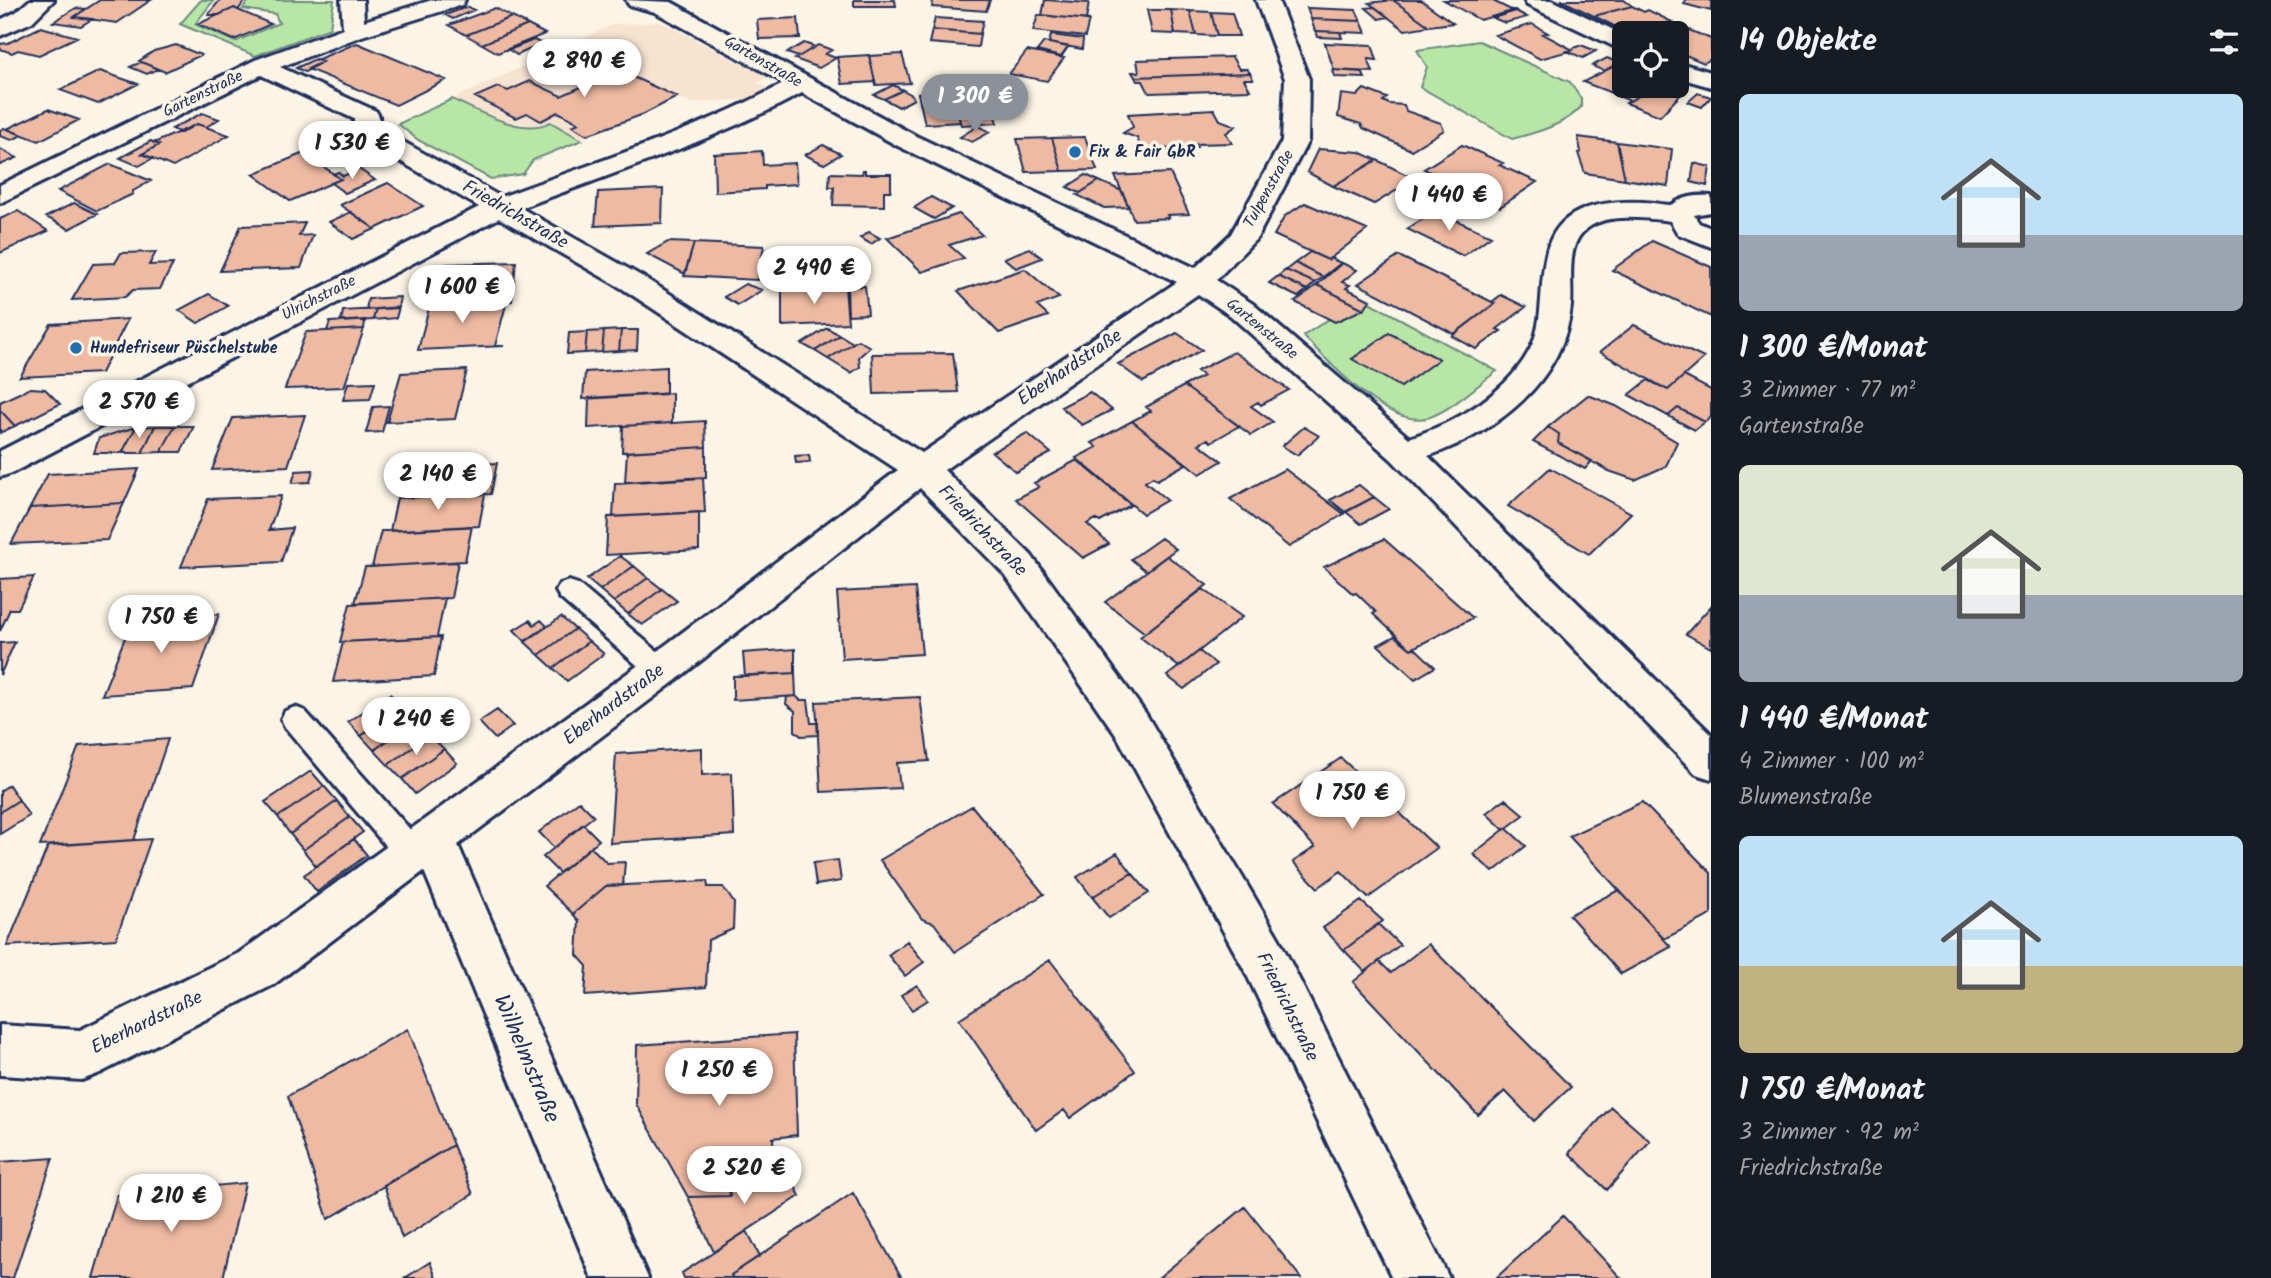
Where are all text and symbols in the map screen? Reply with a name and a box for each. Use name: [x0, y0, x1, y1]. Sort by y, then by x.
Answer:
text: 14 Objekte: [1739, 18, 1877, 66]
map controls: [1612, 21, 1689, 98]
button: locate: [1612, 21, 1689, 98]
icon: filters: [2205, 23, 2243, 61]
street label: Gartenstraße: [719, 29, 807, 95]
pin: 2 890 €: [519, 40, 649, 99]
text: 2 890 €: [543, 44, 625, 80]
street label: Gartenstraße: [158, 64, 248, 124]
pin: 1 300 €: [910, 74, 1040, 134]
text: 1 300 €: [937, 79, 1013, 115]
pin: 1 530 €: [287, 122, 417, 181]
text: 1 530 €: [314, 126, 390, 162]
place label: Fix & Fair GbR: [1089, 140, 1196, 165]
icon: home: [1928, 140, 2054, 266]
marker: Fix & Fair GbR: [1067, 144, 1083, 160]
street label: Tulpenstraße: [1237, 145, 1301, 233]
street label: Friedrichstraße: [456, 172, 574, 258]
pin: 1 440 €: [1384, 174, 1514, 233]
text: 1 440 €: [1411, 178, 1487, 214]
pin: 2 490 €: [749, 246, 879, 306]
text: 2 490 €: [773, 251, 855, 287]
pin: 1 600 €: [397, 266, 527, 325]
street label: Ulrichstraße: [277, 269, 361, 327]
text: 1 600 €: [424, 270, 500, 306]
street label: Gartenstraße: [1220, 292, 1304, 366]
street label: Eberhardstraße: [1011, 321, 1129, 414]
text: 1 300 €/Monat: [1739, 325, 1928, 373]
place label: Hundefriseur Püschelstube: [90, 336, 278, 361]
marker: Hundefriseur Püschelstube: [68, 340, 84, 356]
text: 3 Zimmer · 77 m²: [1739, 373, 1915, 409]
pin: 2 570 €: [74, 380, 204, 440]
text: 2 570 €: [99, 385, 179, 421]
text: Gartenstraße: [1739, 409, 1864, 445]
pin: 2 140 €: [373, 452, 503, 512]
text: 2 140 €: [400, 457, 476, 493]
street label: Friedrichstraße: [930, 478, 1034, 584]
icon: home: [1928, 511, 2054, 637]
pin: 1 750 €: [96, 596, 226, 655]
text: 1 750 €: [124, 600, 198, 636]
street label: Eberhardstraße: [557, 656, 672, 753]
text: 1 440 €/Monat: [1739, 696, 1929, 744]
pin: 1 240 €: [351, 698, 481, 757]
text: 1 240 €: [378, 702, 454, 738]
text: 4 Zimmer · 100 m²: [1739, 744, 1924, 780]
pin: 1 750 €: [1287, 772, 1417, 831]
text: 1 750 €: [1315, 776, 1389, 812]
text: Blumenstraße: [1739, 780, 1872, 816]
icon: home: [1928, 882, 2054, 1008]
street label: Friedrichstraße: [1248, 947, 1327, 1067]
street label: Eberhardstraße: [86, 983, 208, 1063]
street label: Wilhelmstraße: [483, 989, 569, 1129]
pin: 1 250 €: [654, 1048, 784, 1108]
text: 1 250 €: [681, 1053, 757, 1089]
text: 1 750 €/Monat: [1739, 1067, 1925, 1115]
text: 3 Zimmer · 92 m²: [1739, 1115, 1919, 1151]
pin: 2 520 €: [679, 1146, 809, 1206]
text: 2 520 €: [703, 1151, 785, 1187]
text: Friedrichstraße: [1739, 1151, 1883, 1187]
pin: 1 210 €: [106, 1174, 236, 1234]
text: 1 210 €: [135, 1179, 207, 1215]

